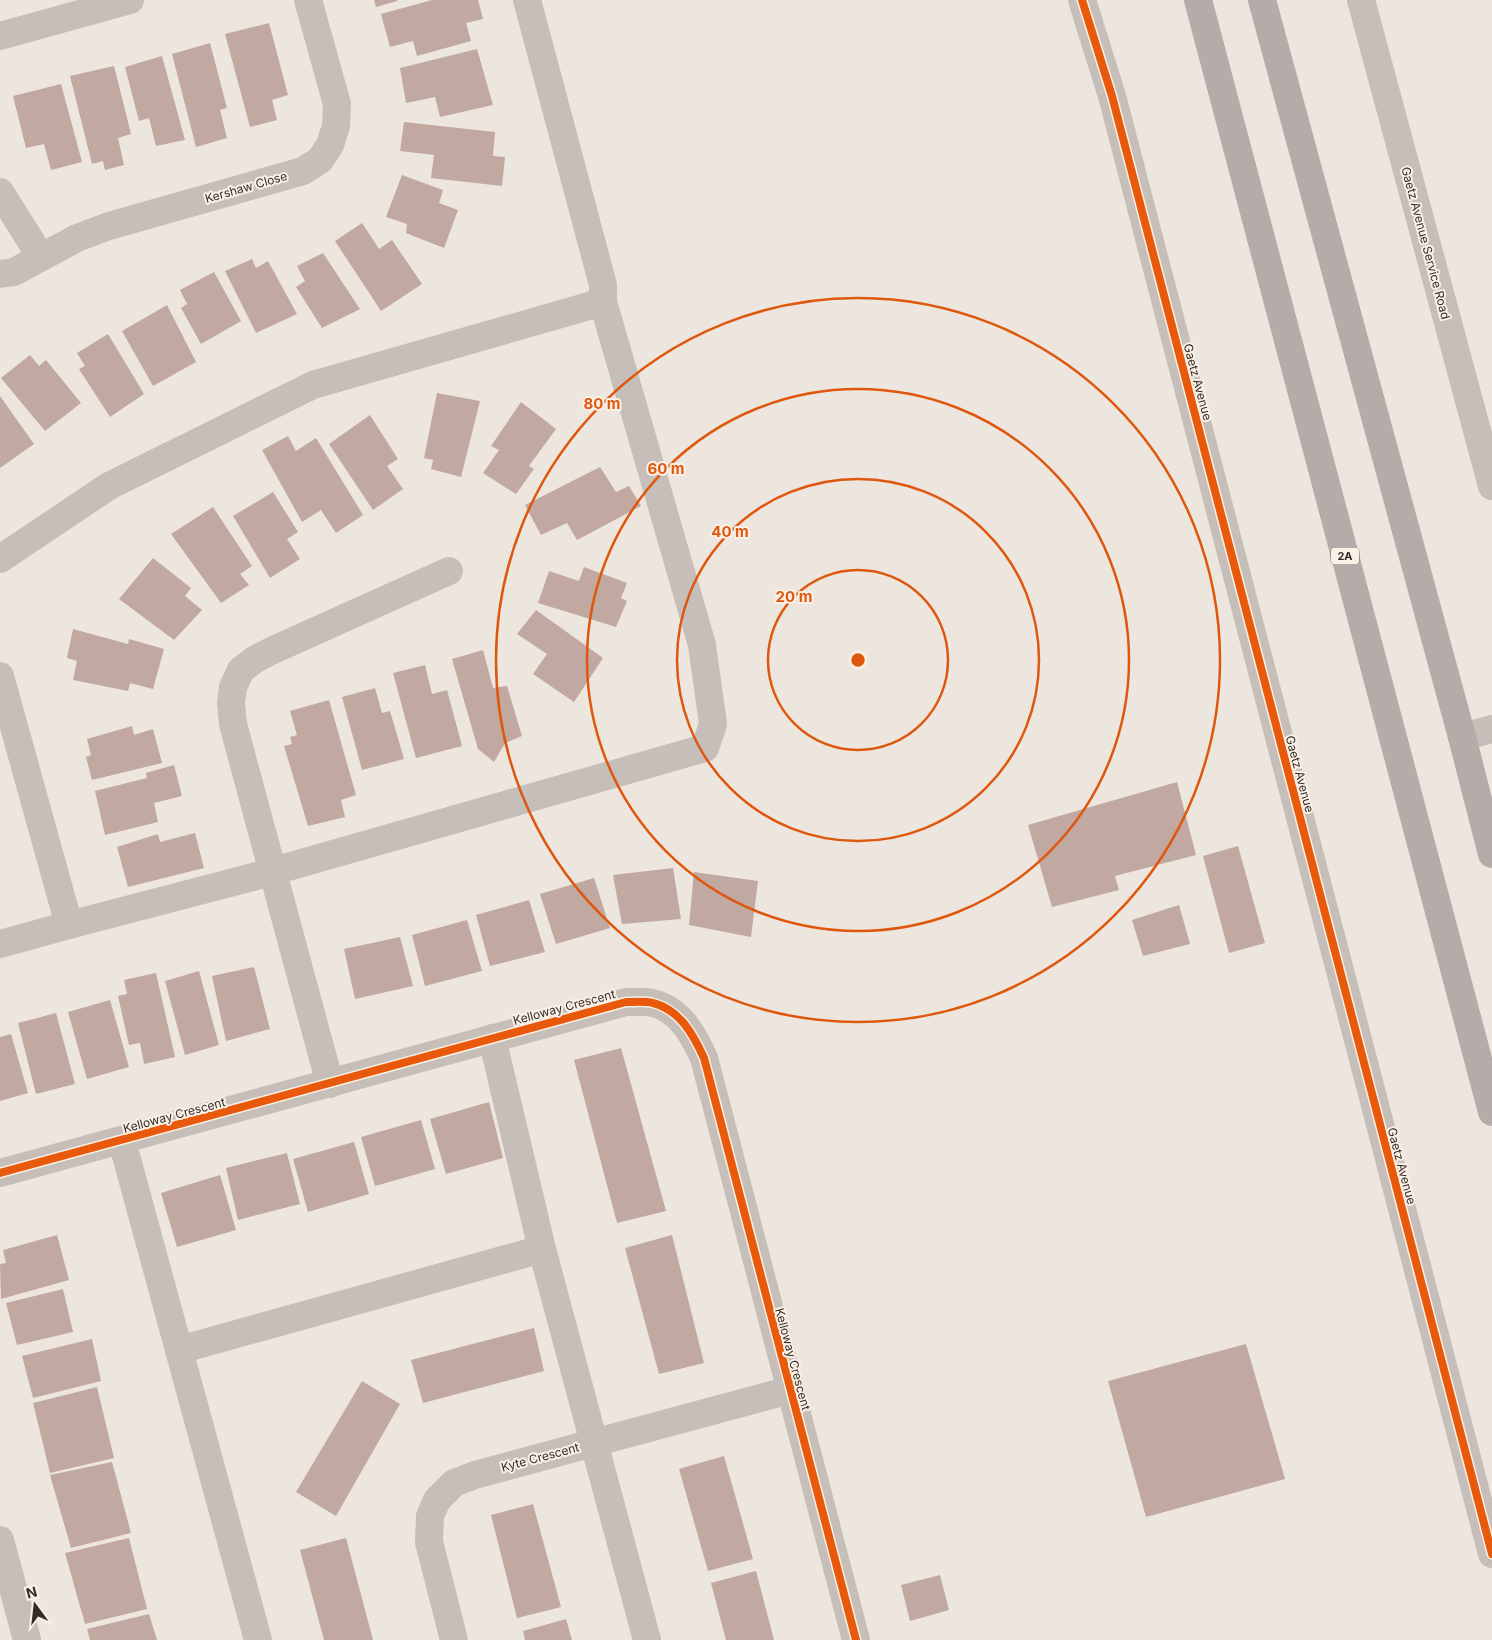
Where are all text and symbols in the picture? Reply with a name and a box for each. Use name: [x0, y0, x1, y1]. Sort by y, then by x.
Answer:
street label: Gaetz Avenue Service Road: [1398, 165, 1454, 321]
street label: Kershaw Close: [203, 168, 289, 206]
street label: Gaetz Avenue: [1181, 342, 1215, 422]
text: 80 m: [583, 394, 621, 413]
text: 60 m: [647, 459, 685, 478]
text: 40 m: [711, 522, 749, 541]
road number: 2A: [1331, 548, 1359, 564]
text: 20 m: [776, 587, 812, 606]
centre of rings: [849, 651, 867, 669]
street label: Gaetz Avenue: [1283, 734, 1317, 814]
street label: Kelloway Crescent: [511, 986, 617, 1028]
street label: Kelloway Crescent: [121, 1094, 227, 1136]
street label: Gaetz Avenue: [1385, 1126, 1419, 1206]
street label: Kelloway Crescent: [772, 1306, 814, 1412]
street label: Kyte Crescent: [499, 1439, 581, 1475]
north arrow: [10, 1580, 60, 1630]
text: N: [24, 1582, 39, 1602]

